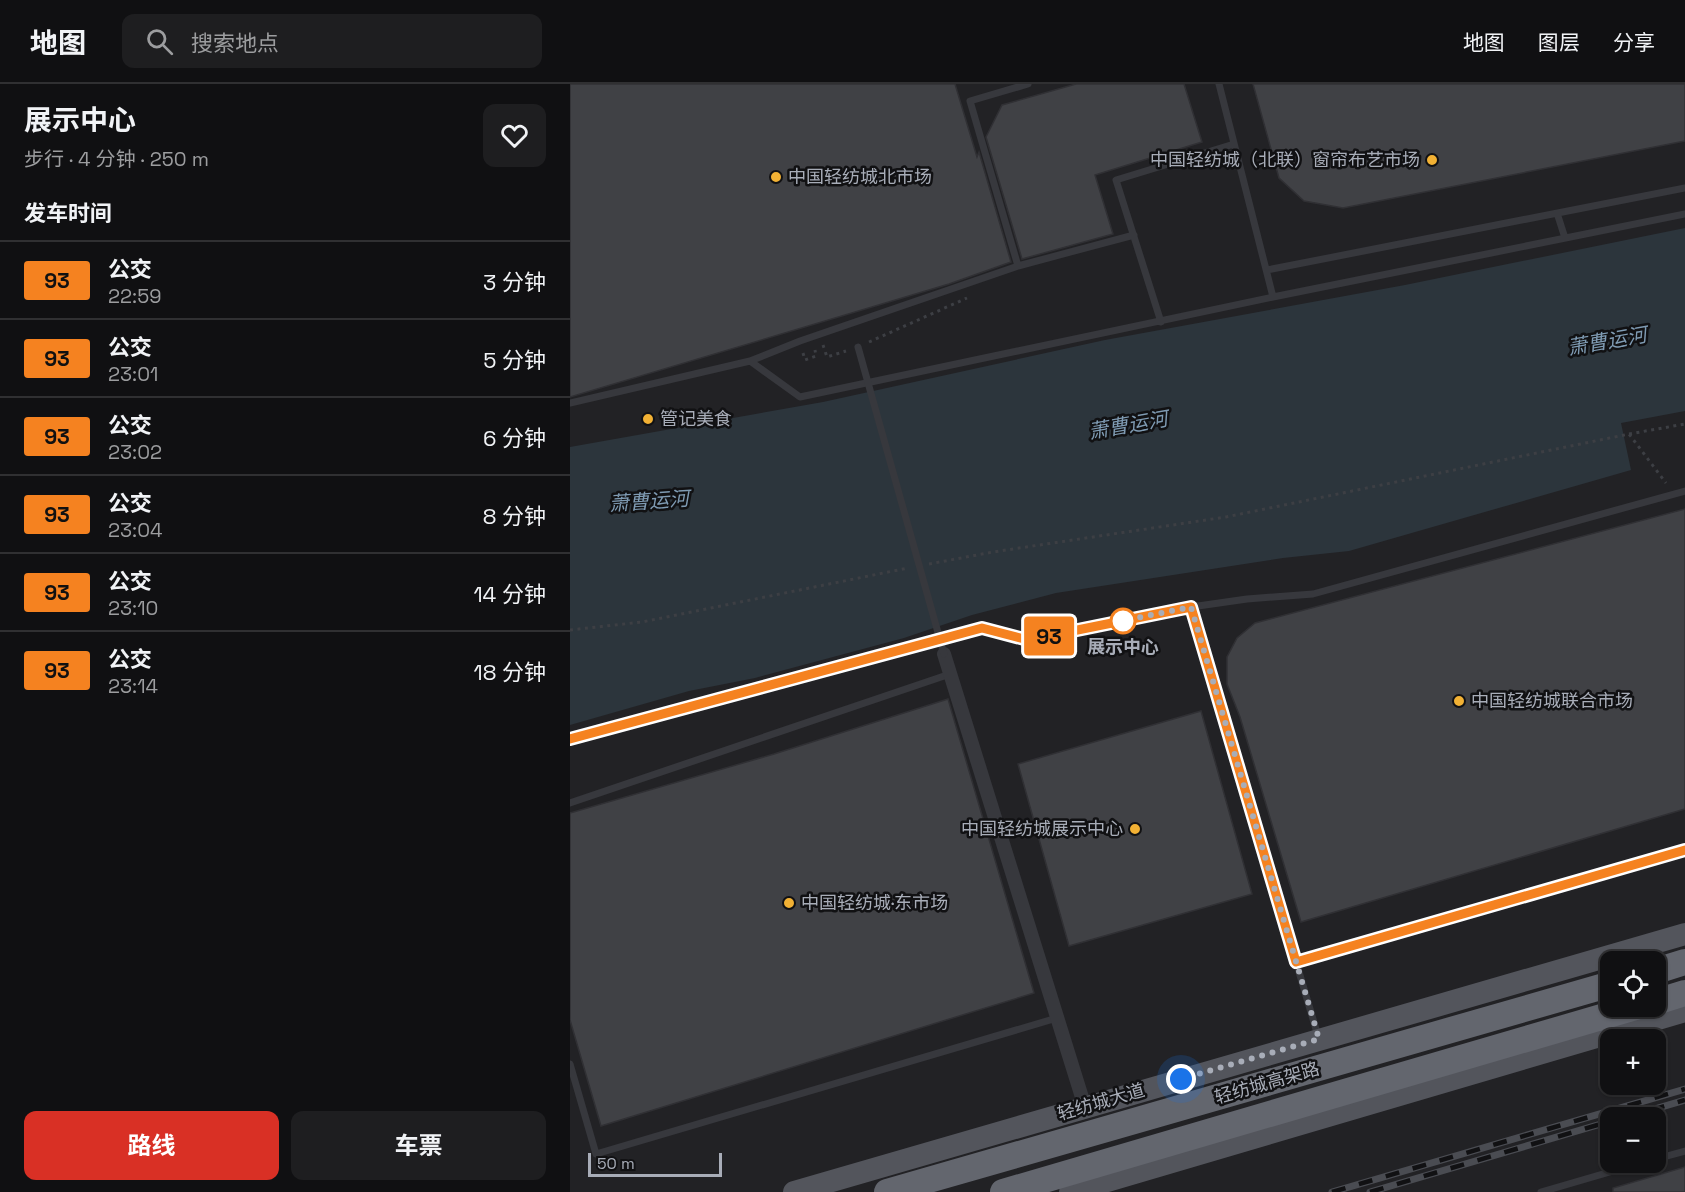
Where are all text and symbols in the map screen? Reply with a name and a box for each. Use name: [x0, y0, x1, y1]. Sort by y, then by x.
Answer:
search box: [122, 14, 542, 68]
text: 地图: [30, 25, 86, 61]
icon: search: [143, 25, 176, 58]
text: 搜索地点: [191, 29, 279, 57]
text: 地图: [1463, 29, 1505, 56]
text: 图层: [1538, 29, 1580, 56]
text: 分享: [1613, 29, 1655, 56]
text: 展示中心: [24, 102, 136, 138]
button: heart: [483, 104, 546, 167]
text: 步行 · 4 分钟 · 250 m: [24, 146, 209, 172]
place label: 中国轻纺城（北联）窗帘布艺市场: [1150, 148, 1420, 171]
marker: 中国轻纺城（北联）窗帘布艺市场: [1425, 153, 1439, 167]
place label: 中国轻纺城北市场: [788, 165, 932, 188]
marker: 中国轻纺城北市场: [769, 170, 783, 184]
text: 发车时间: [24, 199, 112, 227]
text: 公交: [108, 255, 152, 283]
text: 93: [44, 267, 70, 294]
text: 3 分钟: [483, 268, 546, 296]
text: 22:59: [108, 283, 161, 309]
water label: 萧曹运河: [1565, 321, 1653, 361]
text: 公交: [108, 333, 152, 361]
text: 93: [44, 345, 70, 372]
text: 5 分钟: [483, 346, 546, 374]
text: 23:01: [108, 361, 158, 387]
water label: 萧曹运河: [1086, 405, 1174, 445]
place label: 管记美食: [660, 407, 732, 430]
text: 公交: [108, 411, 152, 439]
marker: 管记美食: [641, 412, 655, 426]
text: 93: [44, 423, 70, 450]
text: 6 分钟: [483, 424, 546, 452]
text: 23:02: [108, 439, 162, 465]
water label: 萧曹运河: [608, 485, 694, 517]
text: 公交: [108, 489, 152, 517]
text: 93: [44, 501, 70, 528]
text: 8 分钟: [483, 502, 546, 530]
text: 23:04: [108, 517, 162, 543]
text: 公交: [108, 567, 152, 595]
text: 93: [44, 579, 70, 606]
text: 14 分钟: [473, 580, 546, 608]
text: 23:10: [108, 595, 158, 621]
marker: 展示中心: [1110, 608, 1136, 634]
line badge: 93: [1022, 616, 1076, 656]
text: 93: [1036, 623, 1062, 650]
place label: 展示中心: [1087, 635, 1159, 658]
text: 公交: [108, 645, 152, 673]
text: 93: [44, 657, 70, 684]
text: 18 分钟: [473, 658, 546, 686]
text: 23:14: [108, 673, 158, 699]
place label: 中国轻纺城联合市场: [1471, 689, 1633, 712]
marker: 中国轻纺城联合市场: [1452, 694, 1466, 708]
place label: 中国轻纺城展示中心: [961, 817, 1123, 840]
marker: 中国轻纺城展示中心: [1128, 822, 1142, 836]
place label: 中国轻纺城·东市场: [801, 891, 948, 914]
marker: 中国轻纺城·东市场: [782, 896, 796, 910]
map controls: [1600, 951, 1666, 1173]
button: locate: [1600, 951, 1666, 1017]
button: +: [1600, 1029, 1666, 1095]
street label: 轻纺城高架路: [1212, 1057, 1322, 1108]
your location: [1166, 1064, 1196, 1094]
street label: 轻纺城大道: [1054, 1078, 1147, 1125]
button: −: [1600, 1107, 1666, 1173]
button: 路线: [24, 1111, 279, 1180]
button: 车票: [291, 1111, 546, 1180]
scale bar: [588, 1150, 722, 1178]
text: 50 m: [597, 1153, 635, 1174]

